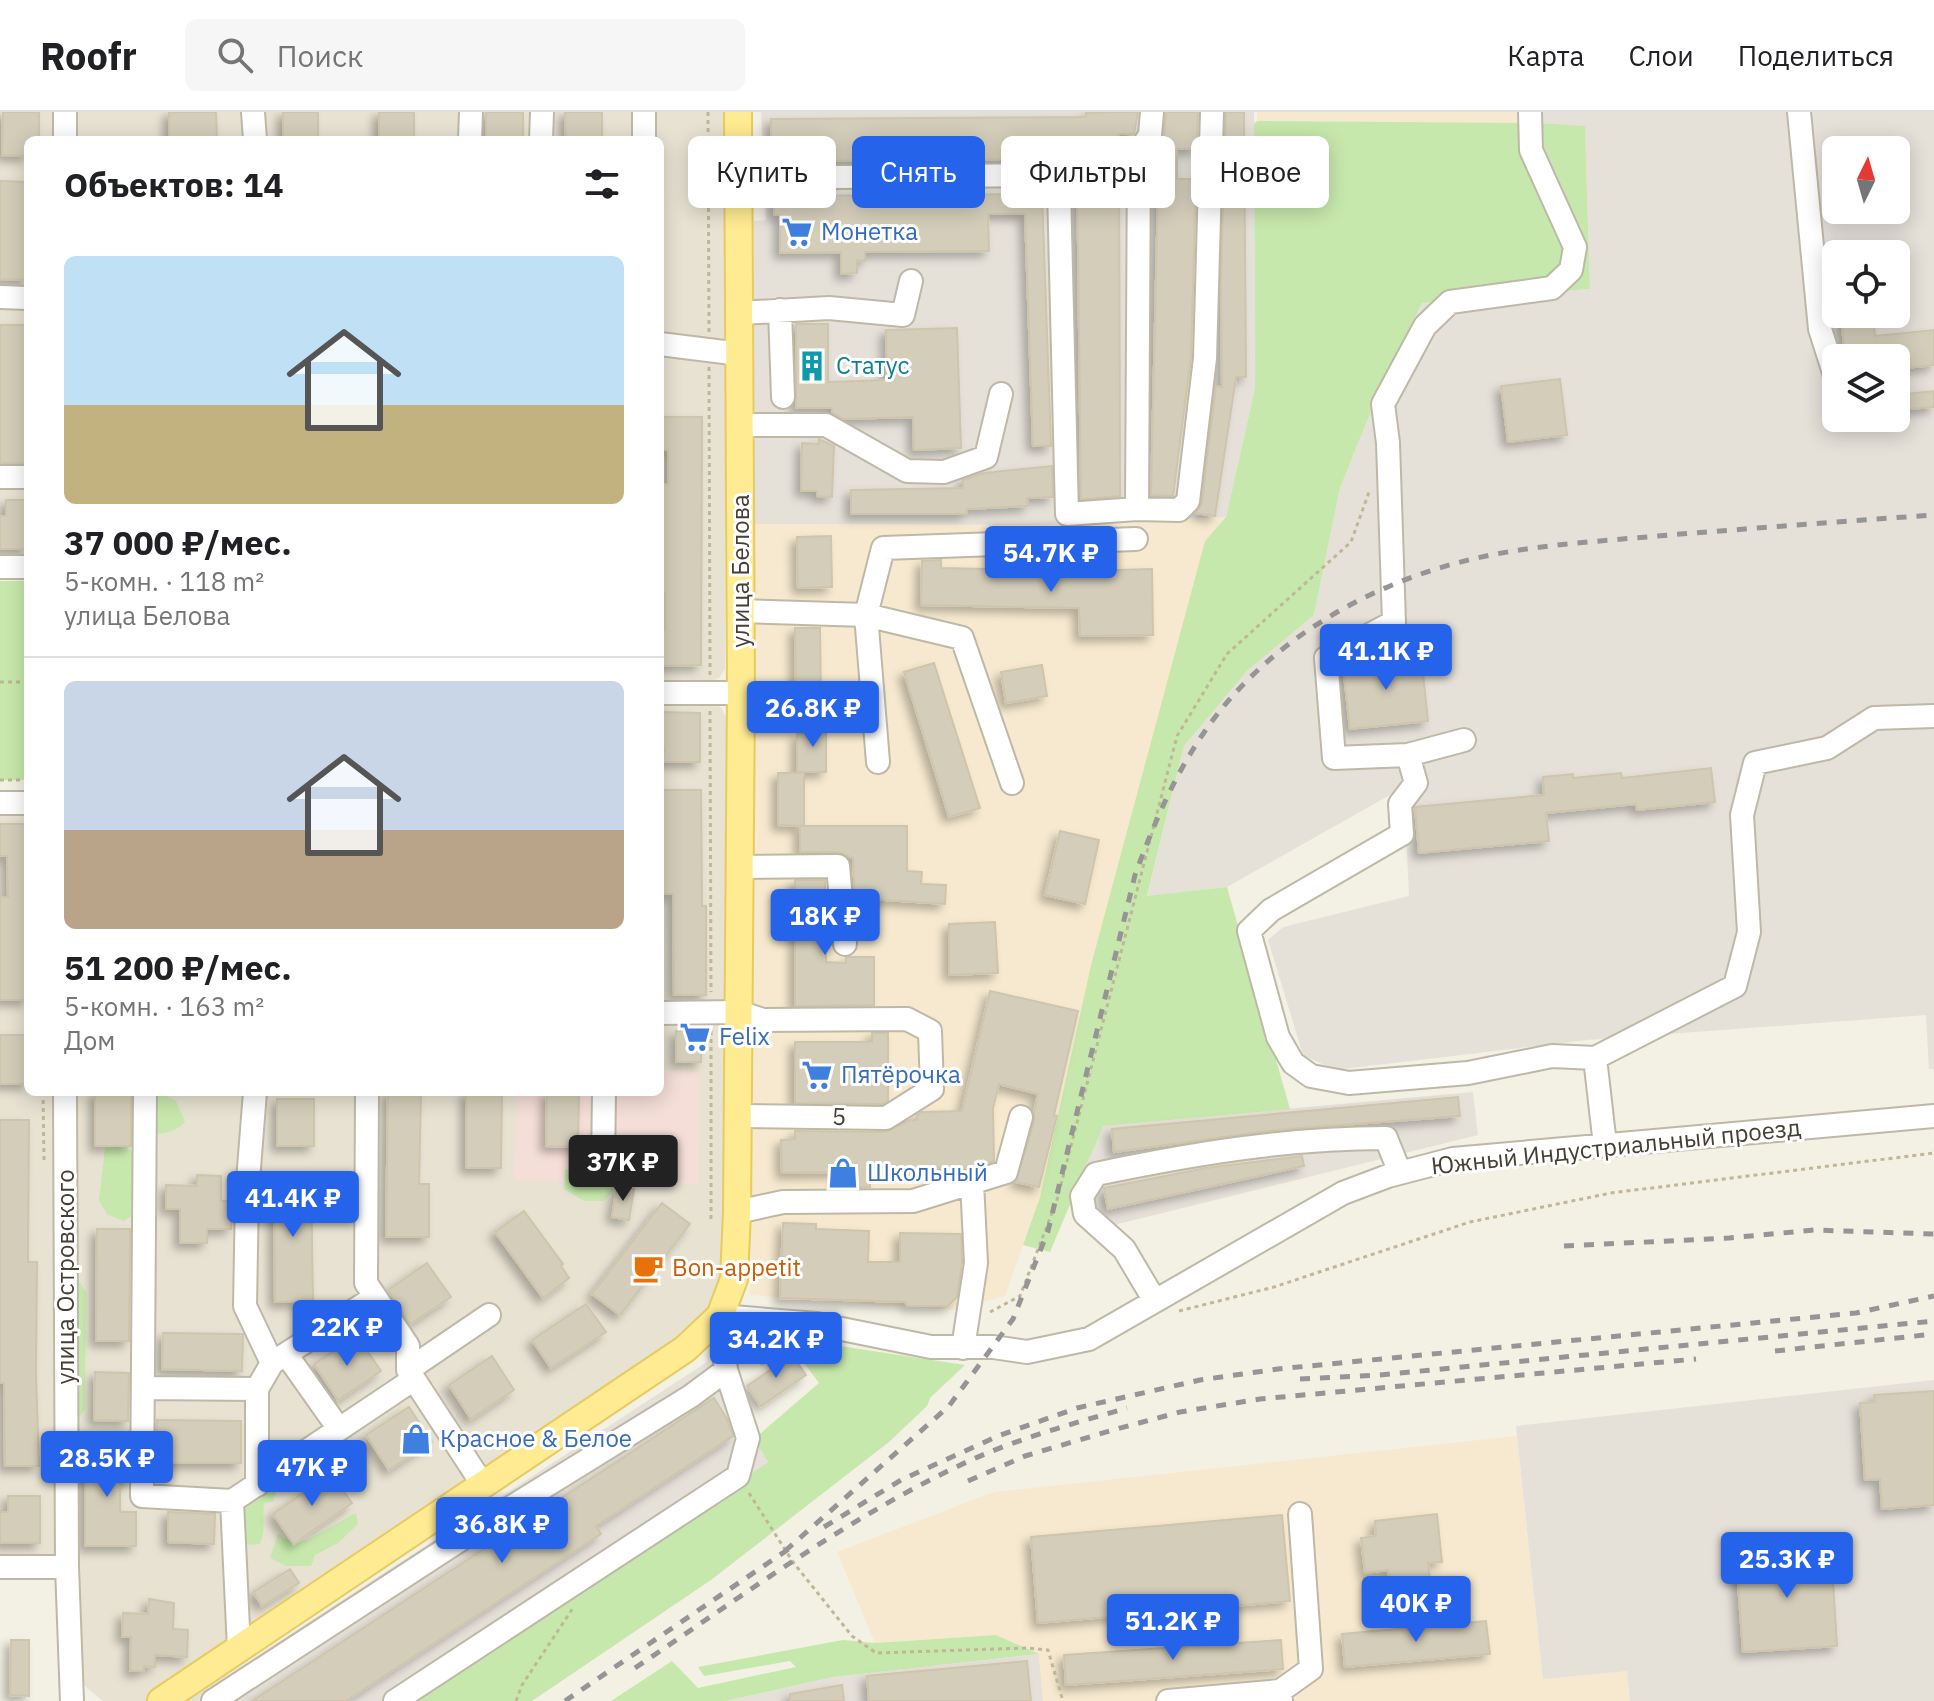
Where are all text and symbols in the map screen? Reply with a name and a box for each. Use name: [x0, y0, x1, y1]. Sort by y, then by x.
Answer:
search box: [185, 19, 745, 91]
text: Roofr: [40, 31, 137, 80]
icon: search: [213, 33, 257, 77]
text: Поиск: [277, 36, 364, 75]
text: Карта: [1507, 37, 1584, 74]
text: Слои: [1628, 37, 1694, 74]
text: Поделиться: [1738, 37, 1894, 74]
chip: Купить: [688, 136, 836, 208]
chip: Снять: [852, 136, 985, 208]
chip: Фильтры: [1001, 136, 1175, 208]
chip: Новое: [1191, 136, 1329, 208]
north arrow: [1822, 136, 1910, 224]
map controls: [1822, 136, 1910, 432]
text: Объектов: 14: [64, 162, 284, 206]
icon: filters: [580, 162, 624, 206]
supermarket icon: Монетка: [780, 215, 814, 249]
place label: Монетка: [821, 215, 918, 247]
button: locate: [1822, 240, 1910, 328]
icon: home: [272, 308, 416, 452]
button: layers: [1822, 344, 1910, 432]
building icon: Статус: [795, 349, 829, 383]
place label: Статус: [836, 349, 910, 381]
street label: улица Белова: [724, 494, 756, 648]
text: 37 000 ₽/мес.: [64, 520, 292, 564]
pin: 54.7K ₽: [977, 526, 1125, 594]
text: 54.7K ₽: [1003, 535, 1099, 569]
text: 5-комн. · 118 m²: [64, 564, 264, 598]
text: улица Белова: [64, 598, 230, 632]
pin: 41.1K ₽: [1312, 624, 1460, 692]
text: 41.1K ₽: [1338, 633, 1434, 667]
pin: 26.8K ₽: [739, 681, 887, 749]
text: 26.8K ₽: [765, 690, 861, 724]
icon: home: [272, 733, 416, 877]
pin: 18K ₽: [769, 889, 881, 957]
text: 18K ₽: [789, 898, 861, 932]
text: 51 200 ₽/мес.: [64, 945, 292, 989]
text: 5-комн. · 163 m²: [64, 989, 264, 1023]
supermarket icon: Felix: [678, 1020, 712, 1054]
place label: Felix: [719, 1020, 770, 1052]
text: Дом: [64, 1023, 115, 1057]
supermarket icon: Пятёрочка: [800, 1058, 834, 1092]
place label: Пятёрочка: [841, 1058, 961, 1090]
street label: 5: [832, 1100, 846, 1132]
street label: Южный Индустриальный проезд: [1429, 1111, 1803, 1181]
pin: 37K ₽: [567, 1135, 679, 1203]
text: 37K ₽: [587, 1144, 659, 1178]
shop icon: Школьный: [826, 1156, 860, 1190]
place label: Школьный: [867, 1156, 988, 1188]
street label: улица Островского: [49, 1169, 81, 1385]
pin: 41.4K ₽: [219, 1171, 367, 1239]
text: 41.4K ₽: [245, 1180, 341, 1214]
cafe icon: Bon-appetit: [631, 1251, 665, 1285]
place label: Bon-appetit: [672, 1251, 801, 1283]
pin: 22K ₽: [291, 1300, 403, 1368]
text: 22K ₽: [311, 1309, 383, 1343]
pin: 34.2K ₽: [702, 1312, 850, 1380]
text: 34.2K ₽: [728, 1321, 824, 1355]
shop icon: Красное & Белое: [399, 1422, 433, 1456]
place label: Красное & Белое: [440, 1422, 632, 1454]
pin: 28.5K ₽: [33, 1431, 181, 1499]
text: 28.5K ₽: [59, 1440, 155, 1474]
pin: 47K ₽: [256, 1440, 368, 1508]
text: 47K ₽: [276, 1449, 348, 1483]
pin: 36.8K ₽: [428, 1497, 576, 1565]
text: 36.8K ₽: [454, 1506, 550, 1540]
pin: 25.3K ₽: [1713, 1532, 1861, 1600]
text: 25.3K ₽: [1739, 1541, 1835, 1575]
pin: 40K ₽: [1360, 1576, 1472, 1644]
text: 40K ₽: [1380, 1585, 1452, 1619]
pin: 51.2K ₽: [1099, 1594, 1247, 1662]
text: 51.2K ₽: [1125, 1603, 1221, 1637]

